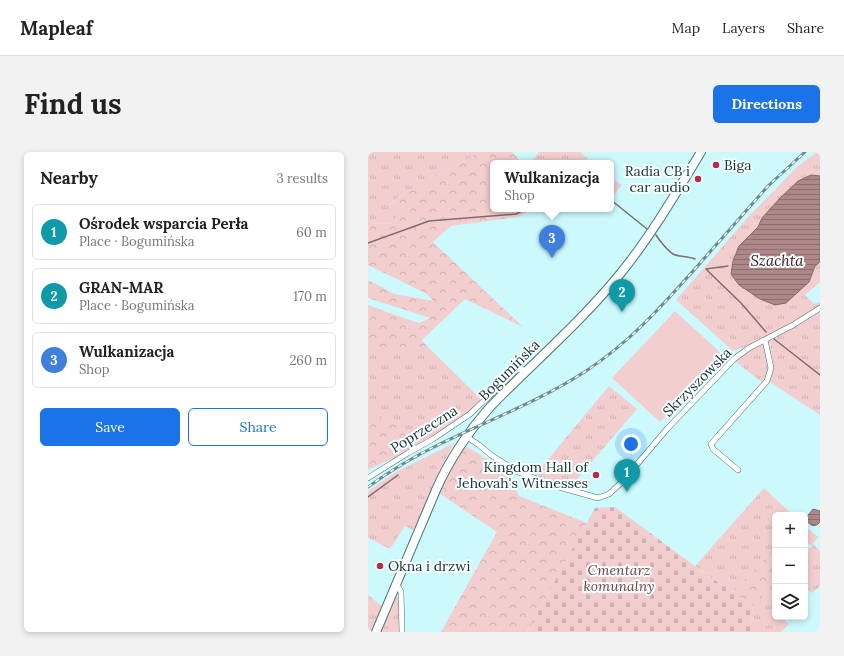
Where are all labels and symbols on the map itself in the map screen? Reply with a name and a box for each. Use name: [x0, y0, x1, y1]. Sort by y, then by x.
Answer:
place label: Biga: [724, 156, 752, 174]
marker: Biga: [711, 160, 721, 170]
place label: Radia CB i car audio: [625, 162, 690, 196]
marker: Radia CB i car audio: [693, 174, 703, 184]
pin: 3: [539, 225, 565, 258]
water label: Szachta: [750, 251, 804, 270]
pin: 2: [609, 279, 635, 312]
street label: Bogumińska: [475, 336, 543, 404]
street label: Skrzyszowska: [659, 344, 735, 420]
street label: Poprzeczna: [387, 401, 461, 457]
your location: [621, 434, 641, 454]
place label: Kingdom Hall of Jehovah's Witnesses: [456, 458, 589, 492]
pin: 1: [614, 459, 640, 492]
marker: Kingdom Hall of Jehovah's Witnesses: [591, 470, 601, 480]
place label: Okna i drzwi: [388, 557, 470, 575]
marker: Okna i drzwi: [375, 561, 385, 571]
park label: Cmentarz komunalny: [583, 561, 655, 595]

